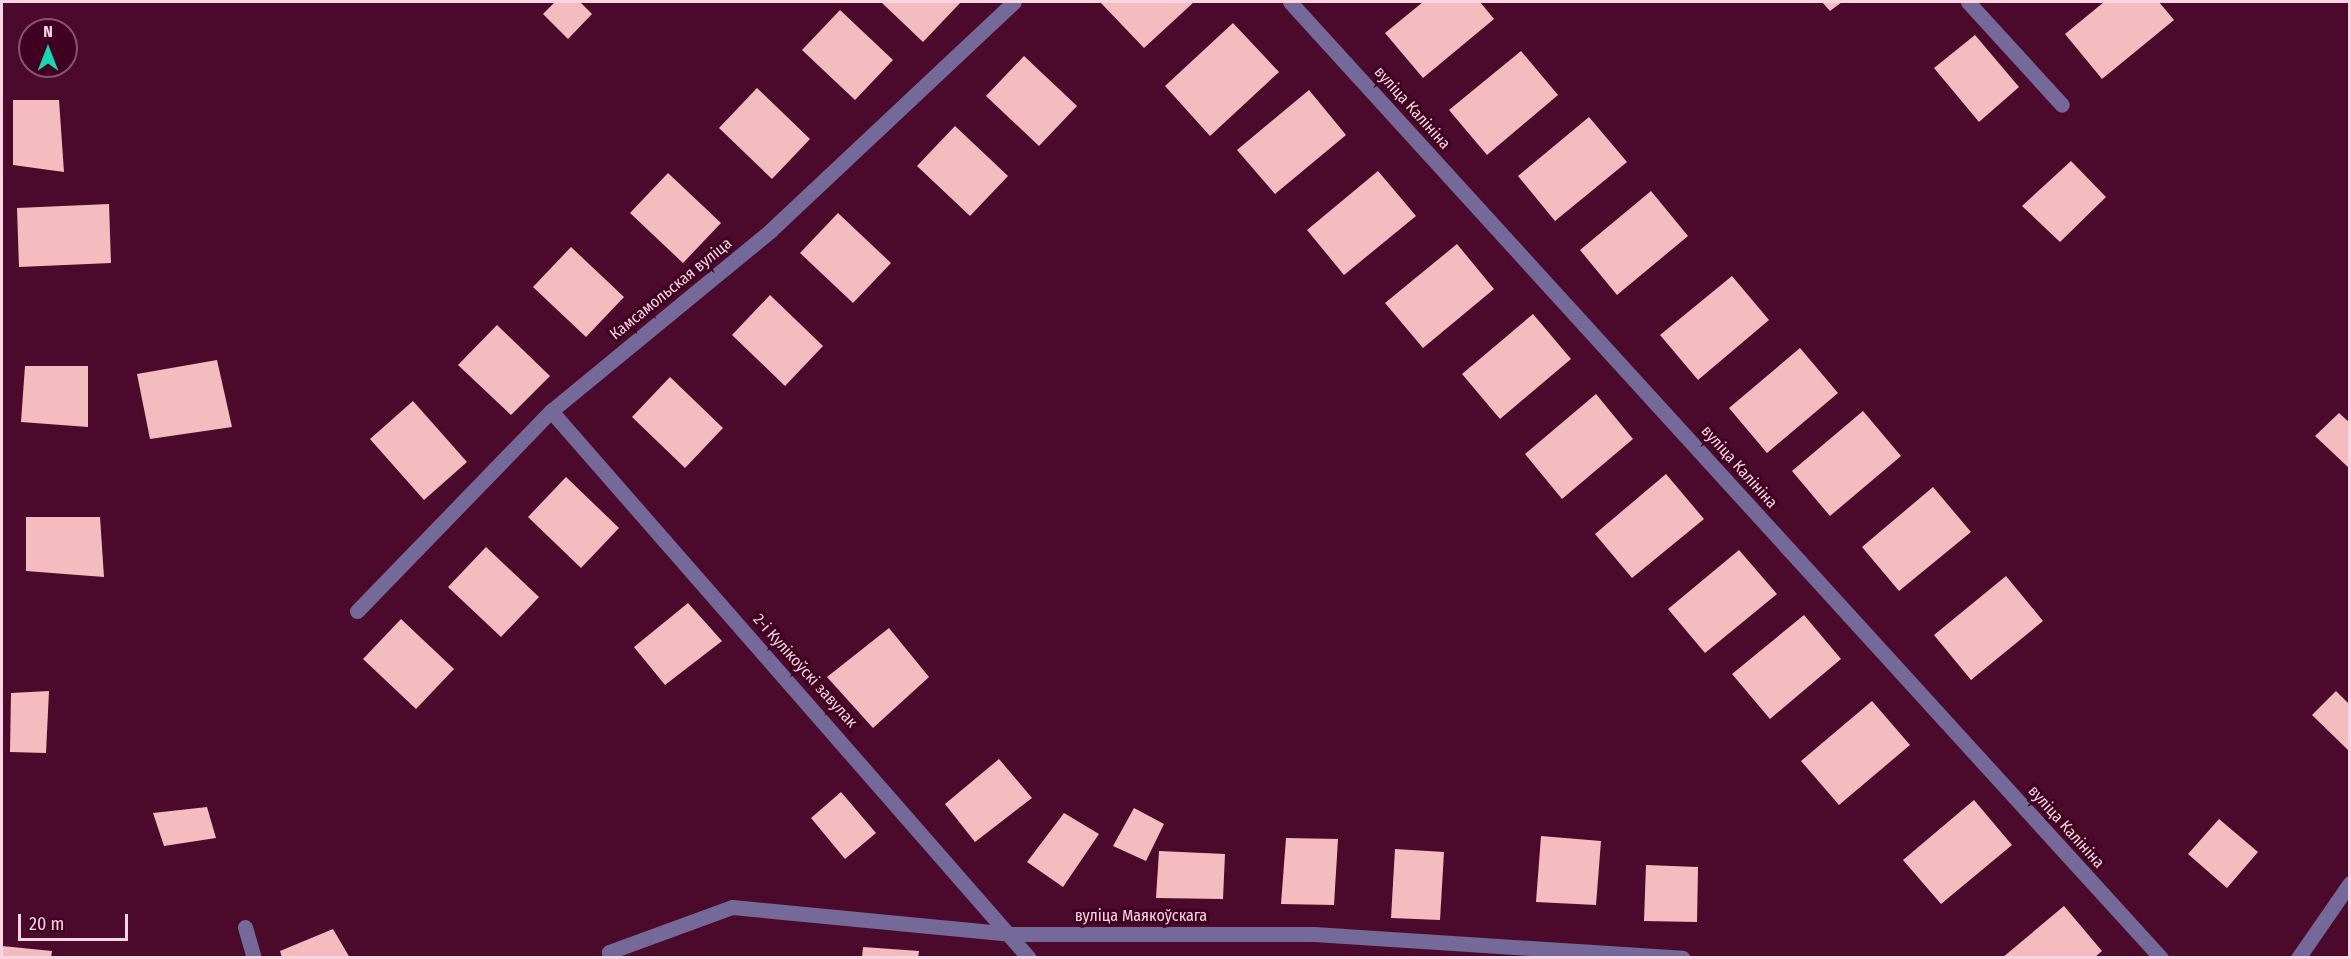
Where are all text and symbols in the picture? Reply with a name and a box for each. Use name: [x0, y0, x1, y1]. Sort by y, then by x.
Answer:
north arrow: [18, 18, 78, 78]
text: N: [43, 22, 53, 41]
street label: вуліца Калініна: [1370, 63, 1454, 153]
street label: Камсамольская вуліца: [606, 234, 736, 344]
street label: вуліца Калініна: [1697, 422, 1781, 512]
street label: 2-і Кулікоўскі завулак: [749, 610, 861, 732]
street label: вуліца Калініна: [2024, 782, 2108, 872]
scale bar: [21, 902, 130, 940]
street label: вуліца Маякоўскага: [1075, 906, 1207, 926]
text: 20 m: [29, 913, 64, 935]

